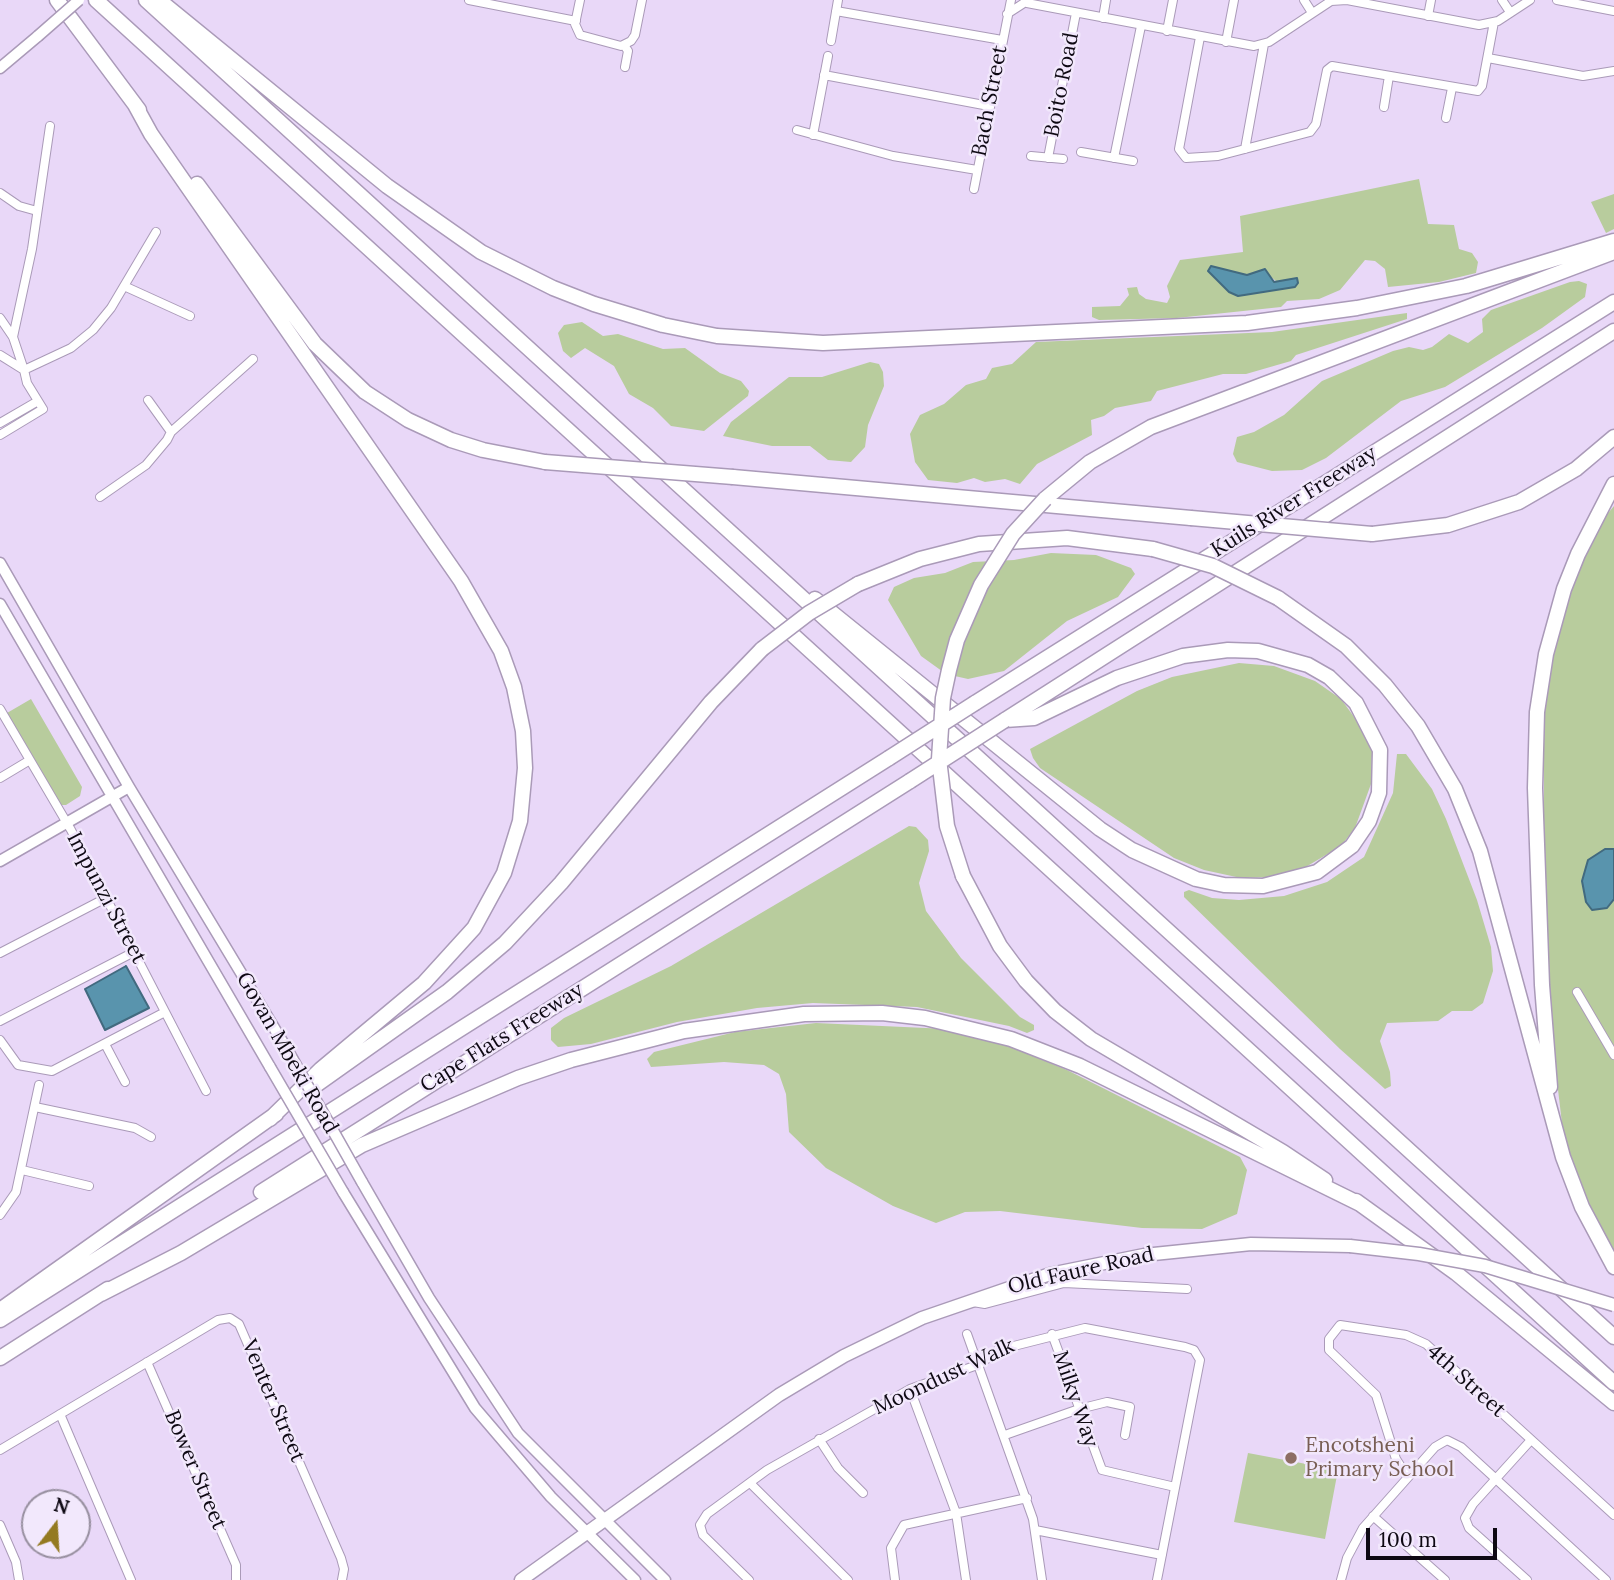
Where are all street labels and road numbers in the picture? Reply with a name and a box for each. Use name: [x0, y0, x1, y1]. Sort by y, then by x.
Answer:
street label: Boito Road: [1039, 30, 1085, 140]
street label: Bach Street: [967, 43, 1013, 159]
street label: Kuils River Freeway: [1207, 441, 1381, 563]
street label: Impunzi Street: [61, 828, 151, 968]
street label: Govan Mbeki Road: [231, 968, 343, 1138]
street label: Cape Flats Freeway: [416, 978, 588, 1098]
street label: Old Faure Road: [1006, 1242, 1156, 1300]
street label: Moondust Walk: [869, 1333, 1019, 1421]
street label: Venter Street: [236, 1336, 310, 1466]
street label: 4th Street: [1421, 1339, 1511, 1423]
street label: Milky Way: [1047, 1347, 1103, 1451]
street label: Bower Street: [159, 1407, 231, 1533]

